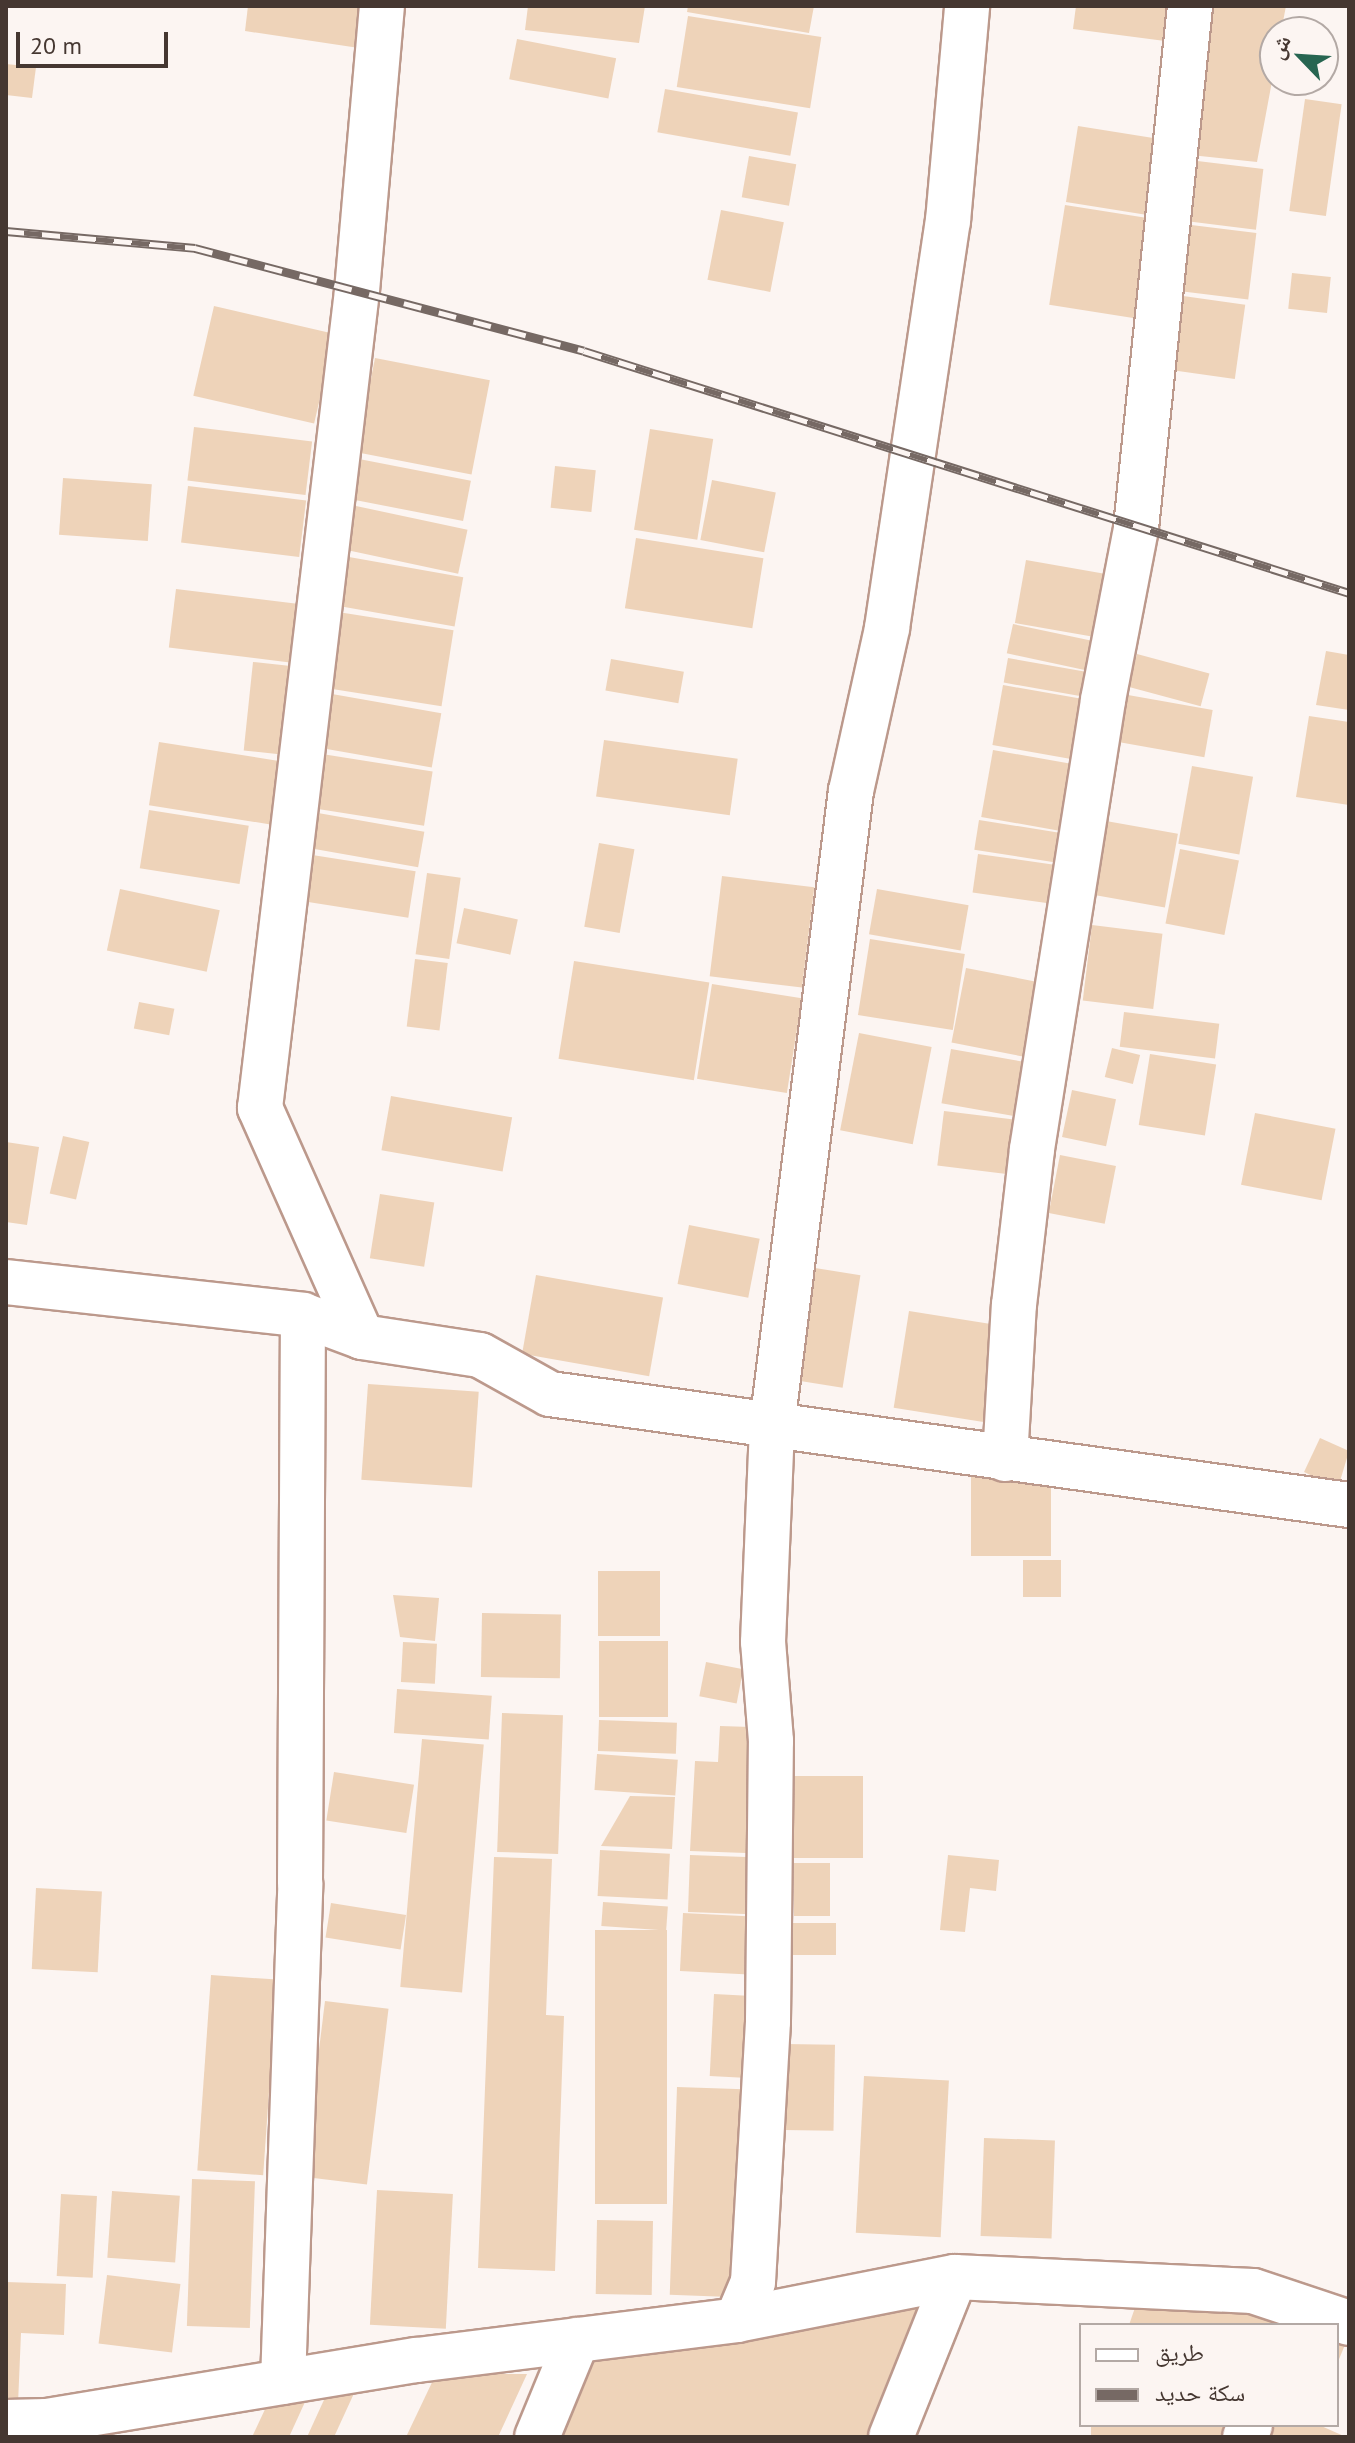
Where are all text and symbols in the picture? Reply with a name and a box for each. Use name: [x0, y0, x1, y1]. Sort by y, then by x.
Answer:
scale bar: [20, 16, 172, 66]
north arrow: [1259, 16, 1339, 96]
text: 20 m: [30, 30, 82, 61]
text: ش: [1261, 30, 1297, 63]
legend: [1079, 2323, 1339, 2427]
text: طريق: [1155, 2337, 1204, 2368]
text: سكة حديد: [1155, 2377, 1245, 2408]

